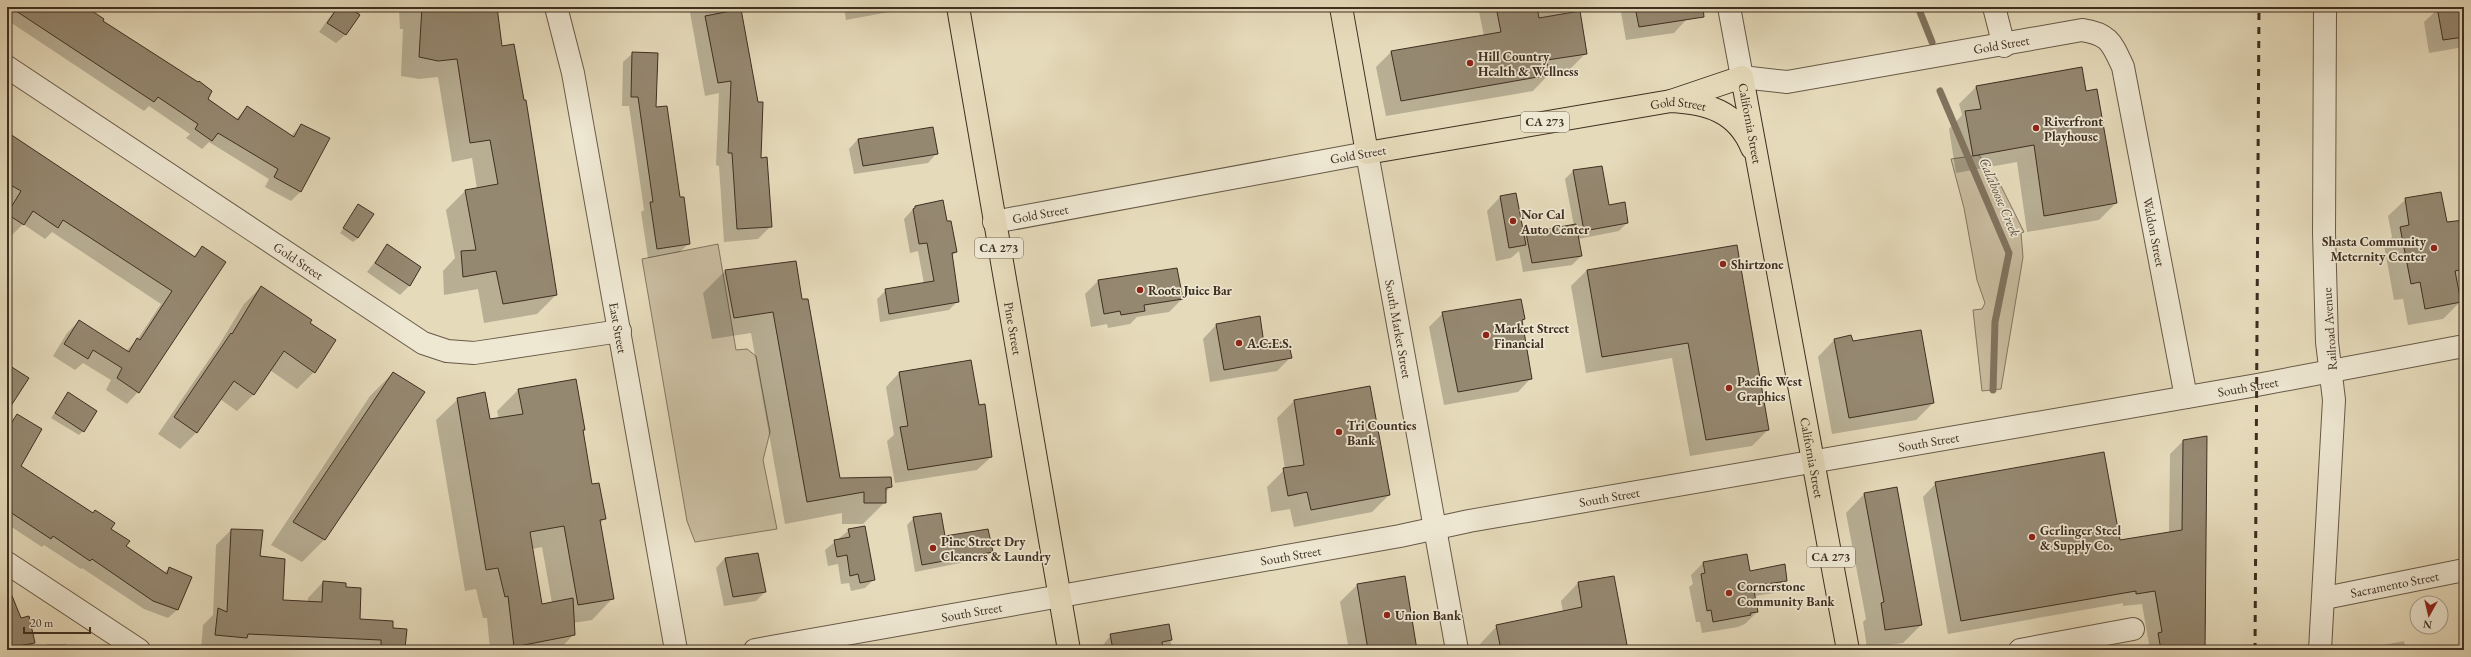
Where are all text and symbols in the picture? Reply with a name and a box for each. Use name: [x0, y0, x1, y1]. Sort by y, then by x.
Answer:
street label: Gold Street: [1972, 31, 2031, 58]
place label: Hill Country Health & Wellness: [1478, 48, 1579, 80]
marker: Hill Country Health & Wellness: [1465, 58, 1475, 68]
street label: California Street: [1734, 82, 1766, 165]
street label: Gold Street: [1649, 93, 1708, 115]
road number: CA 273: [1521, 112, 1569, 132]
place label: Riverfront Playhouse: [2044, 113, 2103, 145]
marker: Riverfront Playhouse: [2031, 123, 2041, 133]
street label: Gold Street: [1329, 141, 1387, 168]
water label: Calaboose Creek: [1975, 155, 2025, 240]
street label: Waldon Street: [2139, 196, 2169, 268]
street label: Gold Street: [1011, 200, 1070, 227]
place label: Nor Cal Auto Center: [1520, 206, 1590, 238]
marker: Nor Cal Auto Center: [1508, 216, 1518, 226]
place label: Shasta Community Meternity Center: [2322, 233, 2427, 265]
street label: Gold Street: [270, 238, 327, 284]
road number: CA 273: [975, 238, 1023, 258]
marker: Shasta Community Meternity Center: [2429, 243, 2439, 253]
place label: Shirtzone: [1731, 256, 1784, 273]
marker: Shirtzone: [1718, 259, 1728, 269]
street label: South Market Street: [1381, 278, 1416, 380]
place label: Roots Juice Bar: [1148, 282, 1233, 299]
marker: Roots Juice Bar: [1135, 285, 1145, 295]
street label: Railroad Avenue: [2318, 287, 2341, 371]
street label: East Street: [605, 301, 631, 355]
street label: Pine Street: [1000, 301, 1026, 356]
place label: Market Street Financial: [1494, 320, 1569, 352]
marker: Market Street Financial: [1481, 330, 1491, 340]
place label: A.C.E.S.: [1246, 335, 1292, 352]
marker: A.C.E.S.: [1234, 338, 1244, 348]
place label: Pacific West Graphics: [1737, 373, 1802, 405]
street label: South Street: [2216, 373, 2280, 401]
marker: Pacific West Graphics: [1724, 383, 1734, 393]
street label: California Street: [1796, 416, 1828, 499]
place label: Tri Counties Bank: [1347, 417, 1417, 449]
marker: Tri Counties Bank: [1334, 427, 1344, 437]
street label: South Street: [1897, 429, 1960, 456]
street label: South Street: [1578, 484, 1641, 511]
place label: Gerlinger Steel & Supply Co.: [2040, 522, 2121, 554]
marker: Gerlinger Steel & Supply Co.: [2027, 532, 2037, 542]
place label: Pine Street Dry Cleaners & Laundry: [941, 533, 1052, 565]
street label: South Street: [1259, 542, 1322, 570]
marker: Pine Street Dry Cleaners & Laundry: [928, 543, 938, 553]
road number: CA 273: [1807, 547, 1855, 567]
street label: Sacramento Street: [2349, 567, 2440, 602]
place label: Cornerstone Community Bank: [1737, 578, 1835, 610]
marker: Cornerstone Community Bank: [1724, 588, 1734, 598]
north arrow: [2409, 595, 2449, 635]
street label: South Street: [940, 598, 1003, 626]
place label: Union Bank: [1395, 607, 1462, 624]
scale bar: [24, 609, 90, 635]
marker: Union Bank: [1382, 610, 1392, 620]
text: 20 m: [30, 615, 54, 631]
text: N: [2422, 617, 2433, 632]

